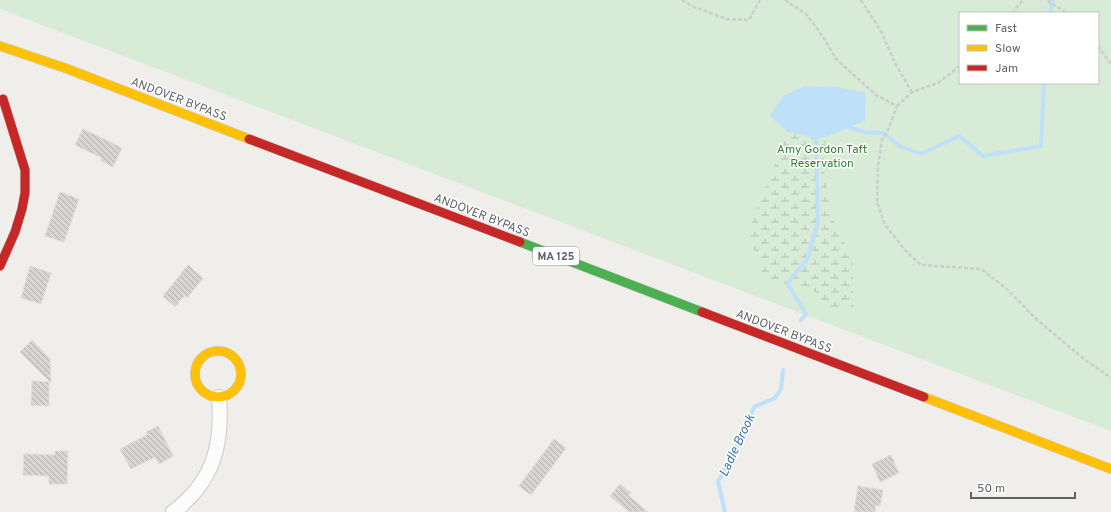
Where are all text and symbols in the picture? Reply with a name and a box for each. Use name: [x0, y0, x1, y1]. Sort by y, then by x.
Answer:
legend: [959, 12, 1099, 84]
text: Fast: [995, 21, 1017, 37]
text: Slow: [995, 41, 1021, 57]
text: Jam: [995, 61, 1018, 77]
street label: ANDOVER BYPASS: [128, 74, 229, 126]
park label: Amy Gordon Taft Reservation: [777, 142, 867, 172]
street label: ANDOVER BYPASS: [431, 190, 532, 242]
road number: MA 125: [533, 247, 579, 265]
street label: ANDOVER BYPASS: [733, 306, 834, 358]
water label: Ladle Brook: [716, 412, 759, 480]
scale bar: [971, 474, 1075, 500]
text: 50 m: [977, 481, 1005, 497]

